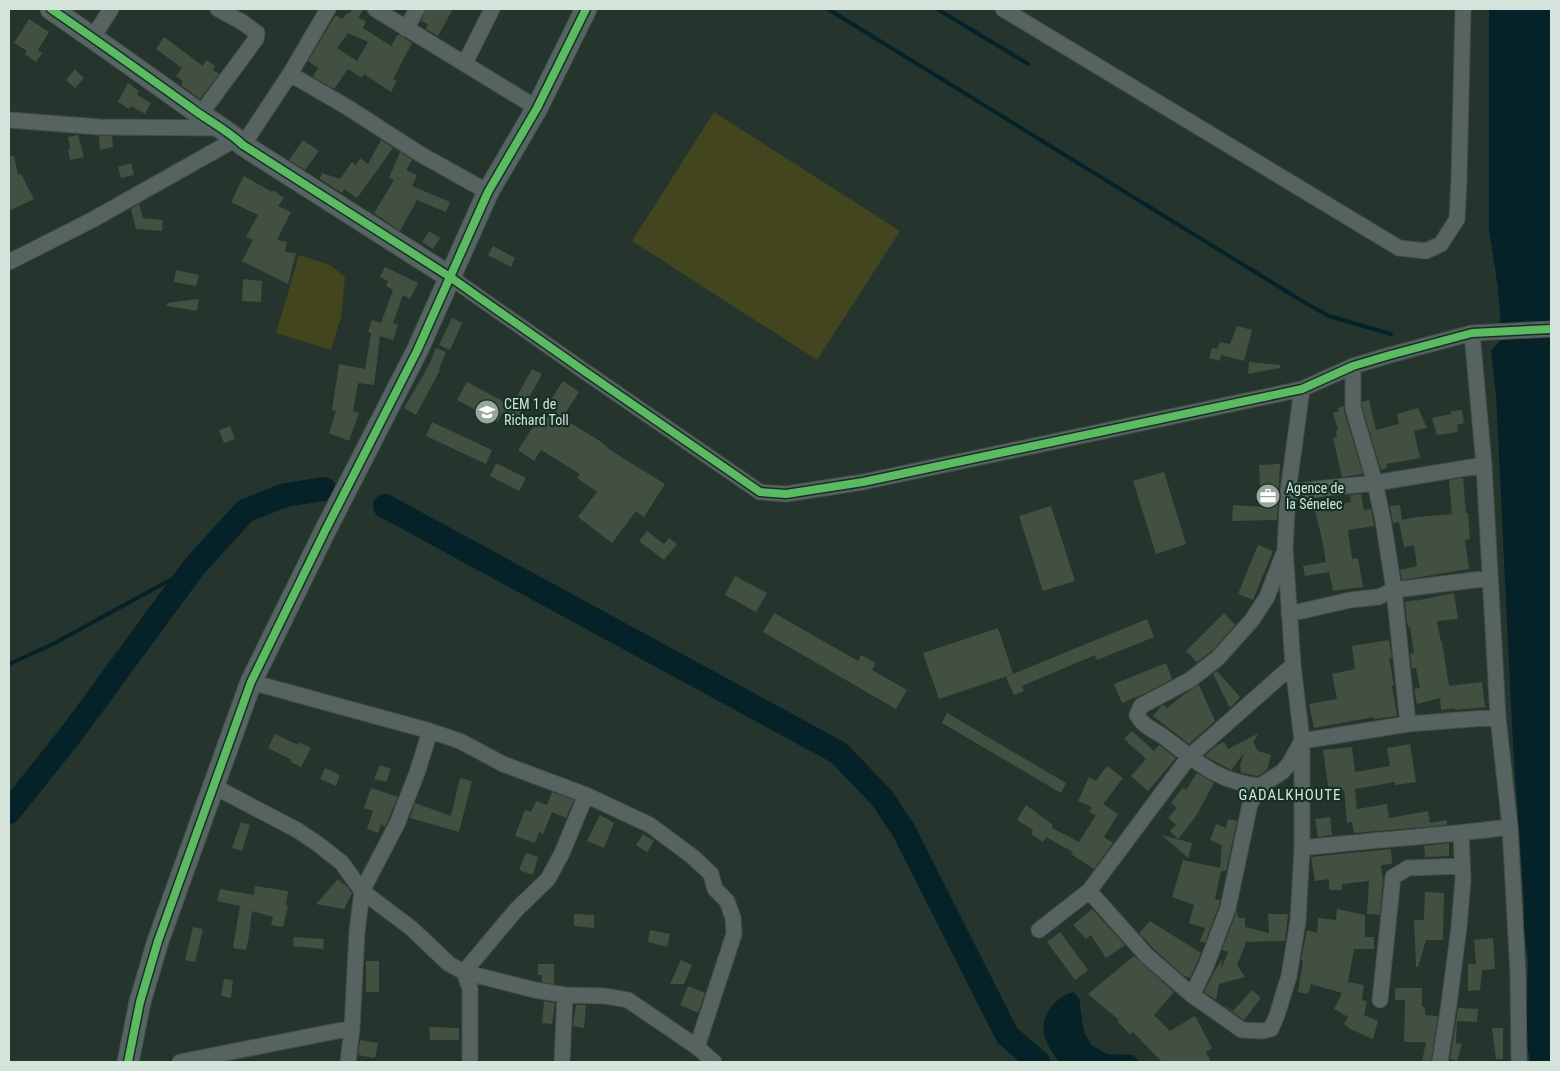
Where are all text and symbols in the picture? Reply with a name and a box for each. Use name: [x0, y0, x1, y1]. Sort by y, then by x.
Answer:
place label: CEM 1 de Richard Toll: [504, 396, 569, 428]
school or university icon: CEM 1 de Richard Toll: [474, 399, 500, 425]
place label: Agence de la Sénelec: [1286, 480, 1345, 512]
office icon: Agence de la Sénelec: [1255, 483, 1281, 509]
district label: GADALKHOUTE: [1239, 786, 1341, 804]

